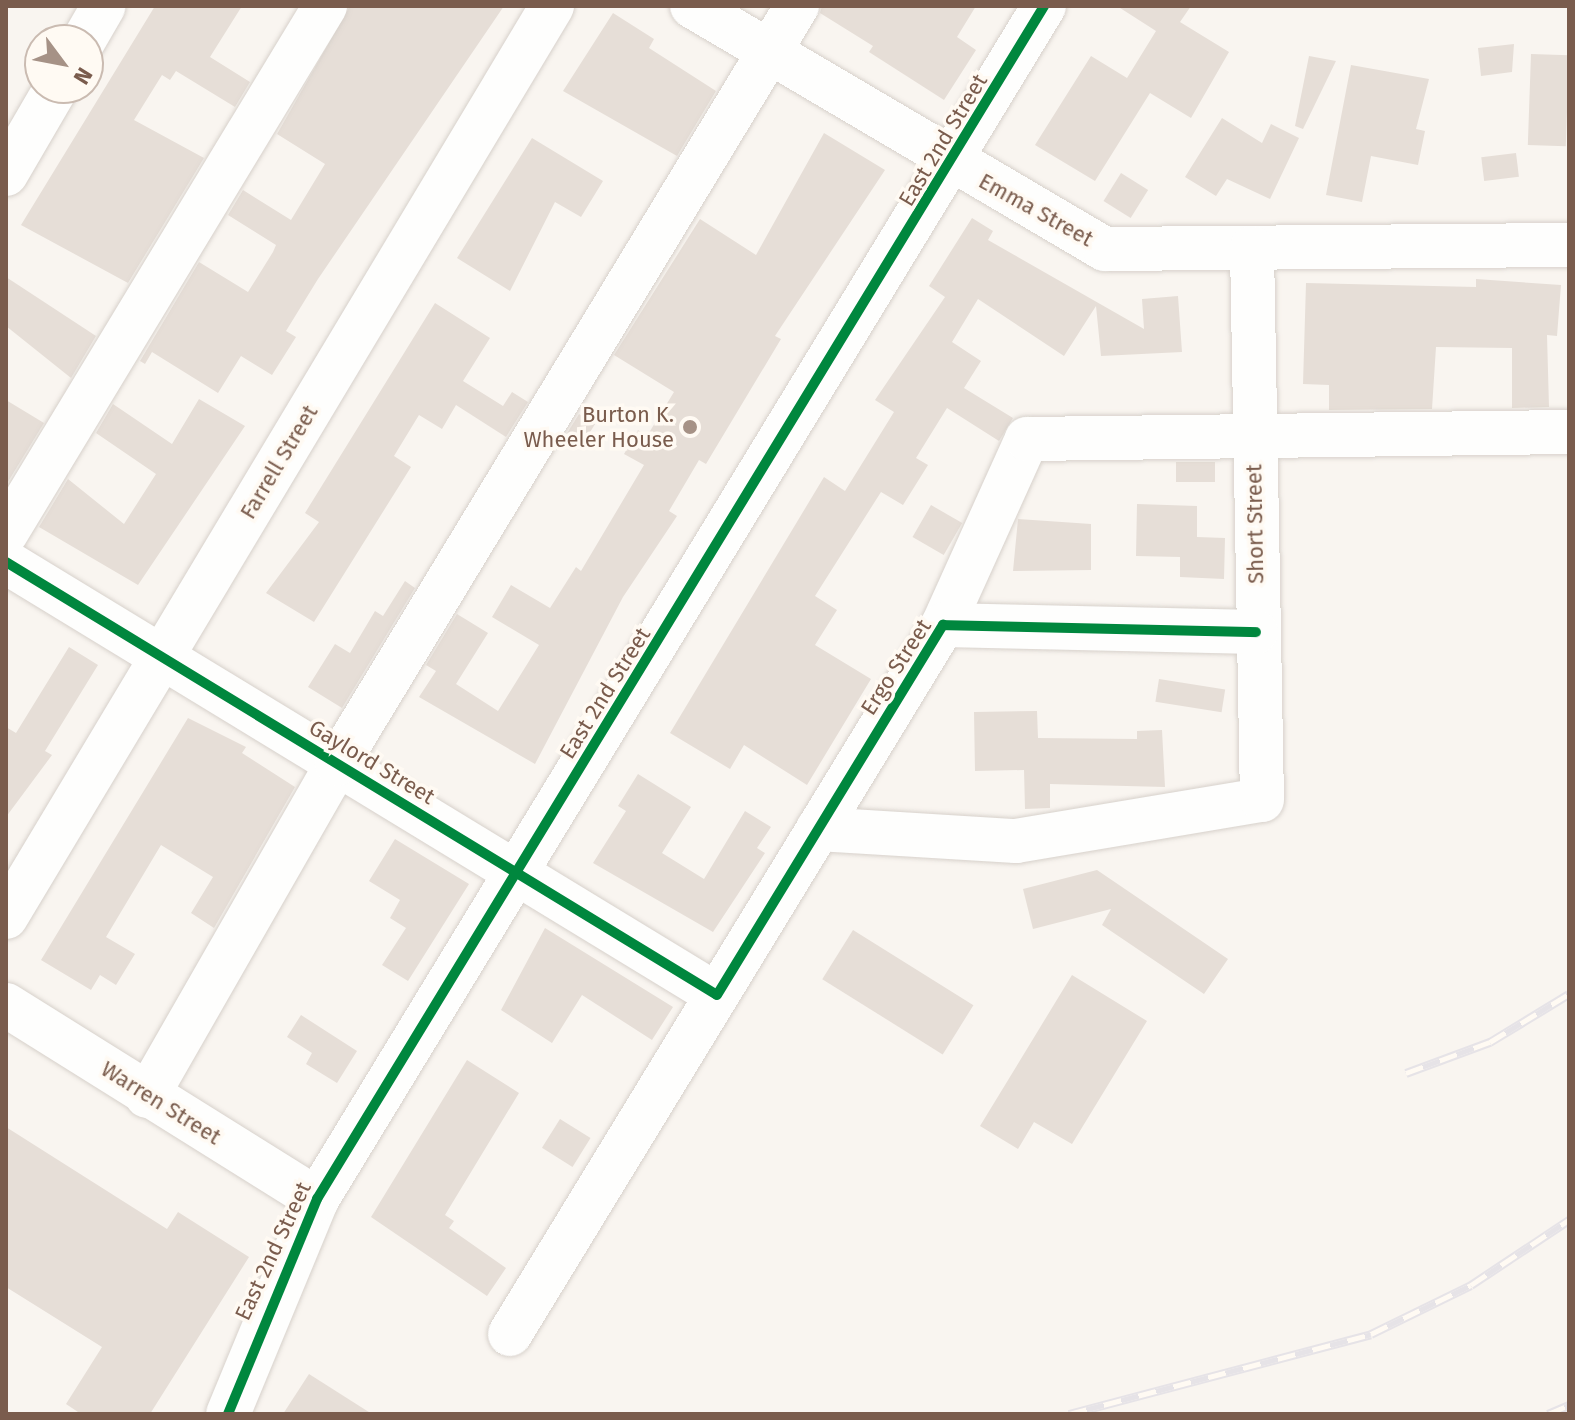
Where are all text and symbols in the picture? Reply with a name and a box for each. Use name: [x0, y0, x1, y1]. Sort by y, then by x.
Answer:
north arrow: [24, 24, 104, 104]
text: N: [68, 63, 98, 89]
street label: East 2nd Street: [893, 69, 993, 211]
street label: Emma Street: [974, 168, 1098, 252]
street label: Farrell Street: [235, 400, 323, 524]
place label: Burton K. Wheeler House: [523, 401, 674, 452]
marker: Burton K. Wheeler House: [681, 418, 699, 436]
street label: Short Street: [1241, 464, 1269, 584]
street label: Ergo Street: [855, 614, 937, 720]
street label: East 2nd Street: [554, 623, 656, 763]
street label: Gaylord Street: [304, 714, 440, 810]
street label: Warren Street: [96, 1056, 226, 1150]
street label: East 2nd Street: [229, 1178, 317, 1324]

